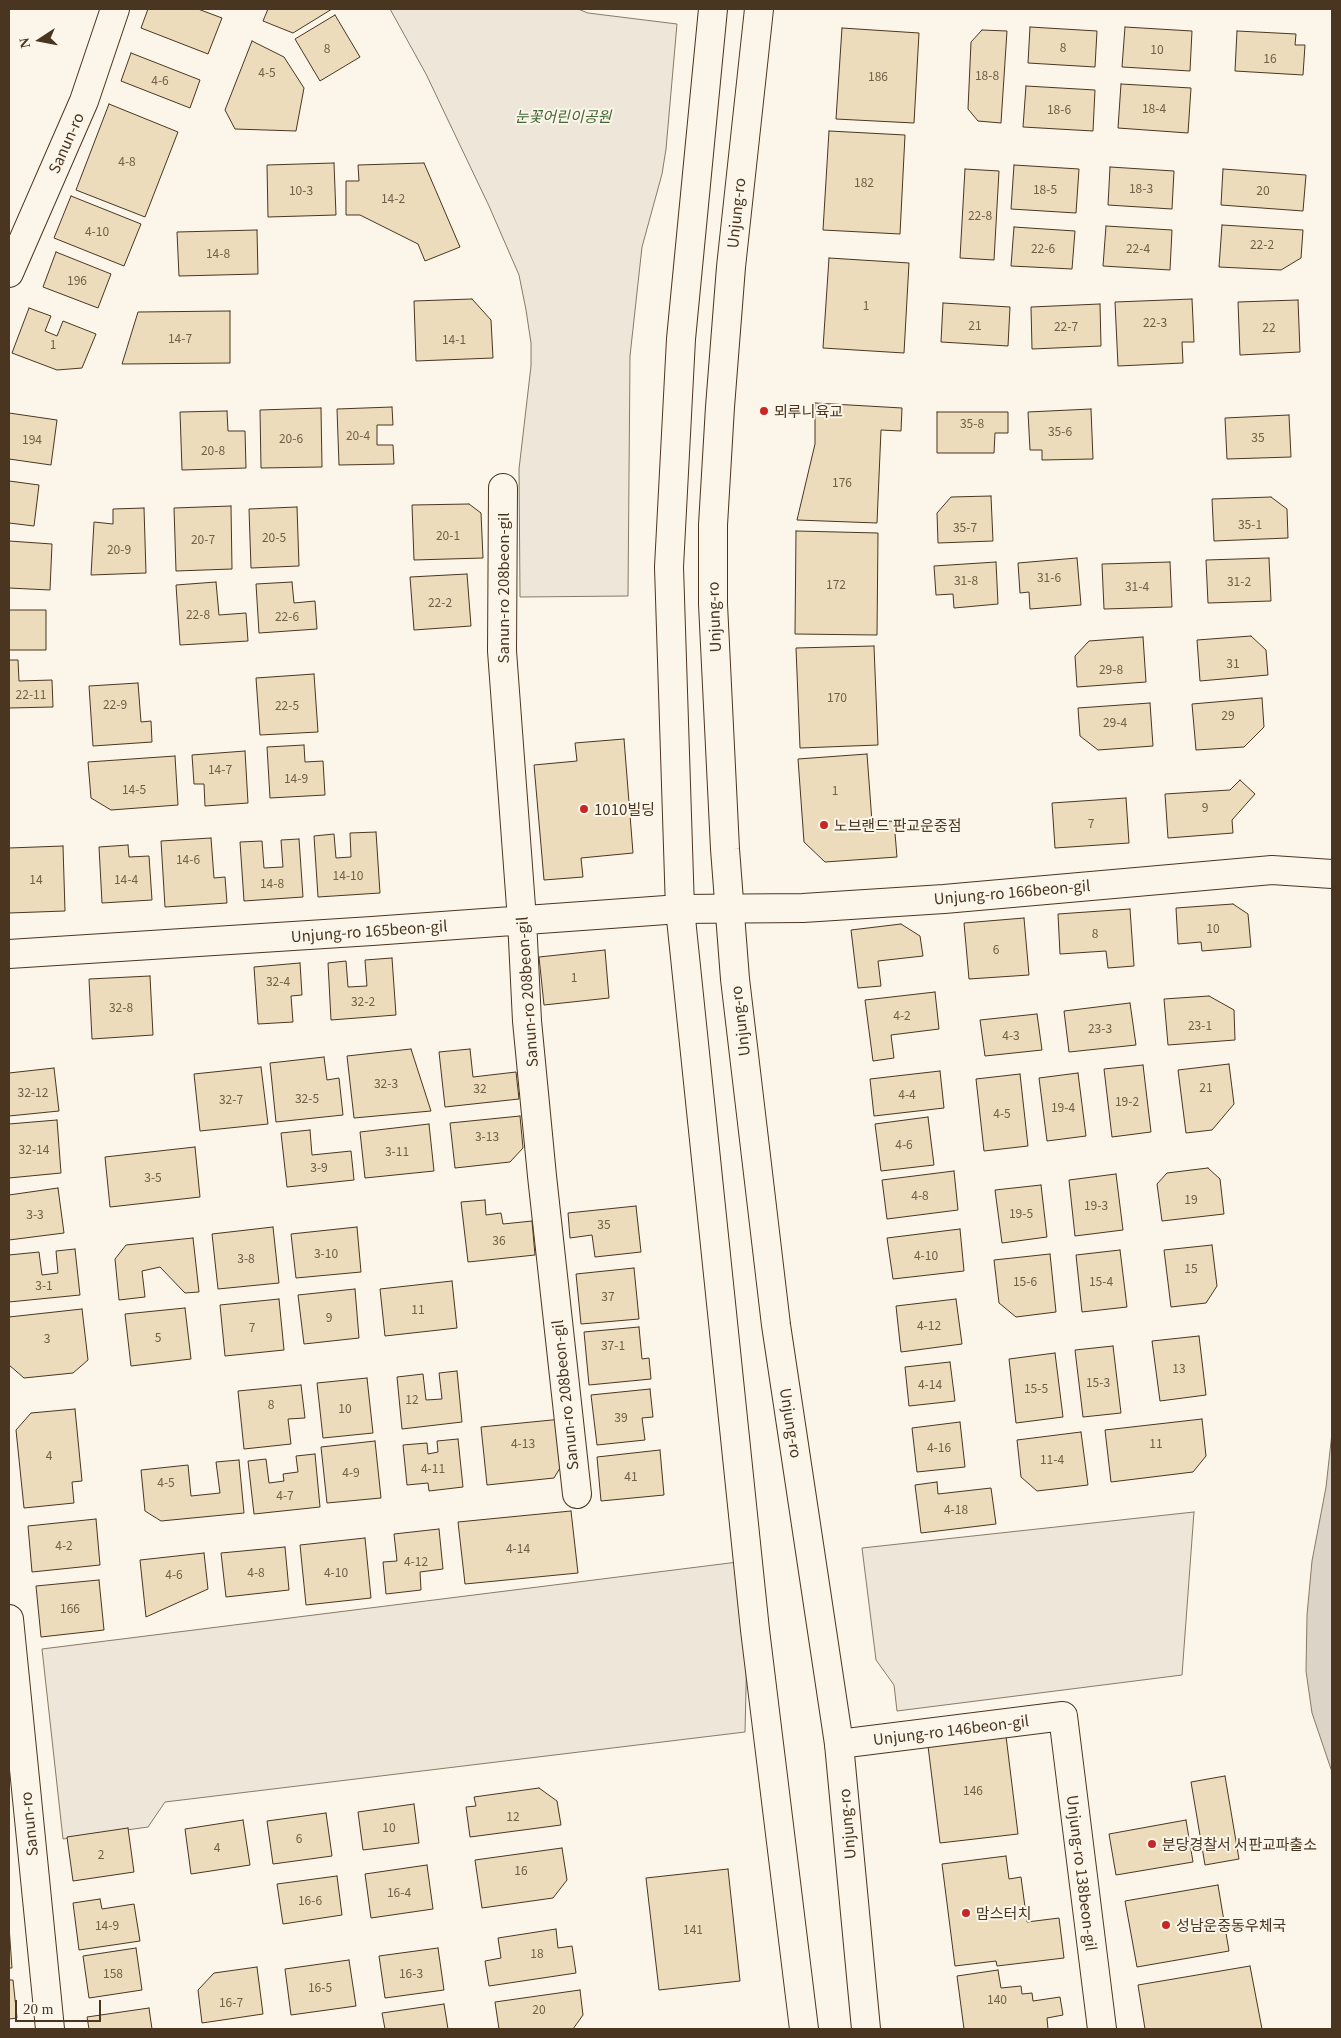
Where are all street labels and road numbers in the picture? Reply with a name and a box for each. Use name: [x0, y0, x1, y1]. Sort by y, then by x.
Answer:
street label: Sanun-ro: [45, 110, 87, 176]
street label: Unjung-ro: [723, 177, 749, 249]
street label: Sanun-ro 208beon-gil: [494, 513, 512, 663]
street label: Unjung-ro: [704, 581, 724, 653]
street label: Unjung-ro 166beon-gil: [933, 876, 1091, 908]
street label: Sanun-ro 208beon-gil: [513, 916, 541, 1068]
street label: Unjung-ro 165beon-gil: [290, 917, 448, 945]
street label: Unjung-ro: [727, 985, 753, 1057]
street label: Sanun-ro 208beon-gil: [548, 1319, 582, 1471]
street label: Unjung-ro: [777, 1387, 805, 1459]
street label: Unjung-ro 146beon-gil: [872, 1712, 1030, 1748]
street label: Unjung-ro: [835, 1788, 859, 1860]
street label: Sanun-ro: [17, 1791, 41, 1857]
street label: Unjung-ro 138beon-gil: [1064, 1794, 1100, 1952]

